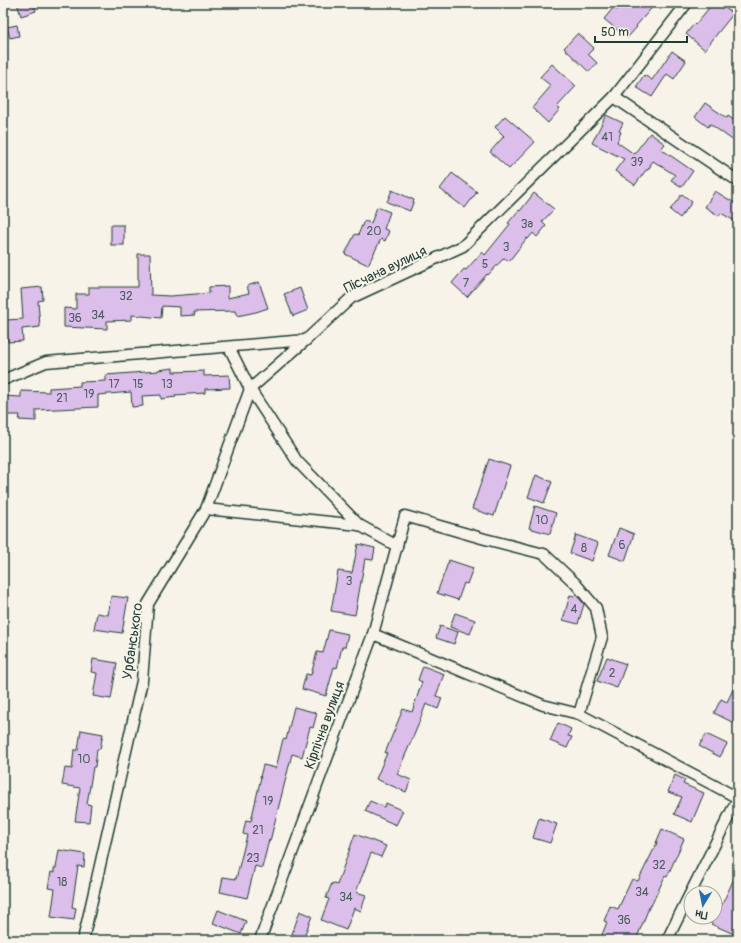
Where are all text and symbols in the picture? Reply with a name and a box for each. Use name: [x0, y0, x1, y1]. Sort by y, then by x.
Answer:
scale bar: [595, 18, 687, 44]
text: 50 m: [601, 25, 629, 40]
house number: 41: [601, 130, 613, 145]
house number: 39: [631, 155, 643, 170]
house number: 3а: [521, 217, 534, 232]
house number: 20: [367, 224, 381, 239]
house number: 3: [503, 240, 510, 255]
street label: Пiсчана вулиця: [341, 242, 429, 297]
house number: 5: [482, 257, 488, 272]
house number: 7: [463, 276, 470, 291]
house number: 32: [119, 289, 133, 304]
house number: 34: [91, 308, 105, 323]
house number: 36: [68, 311, 82, 326]
house number: 17: [108, 377, 120, 392]
house number: 15: [132, 377, 144, 392]
house number: 13: [161, 377, 173, 392]
house number: 19: [84, 387, 94, 402]
house number: 21: [56, 391, 68, 406]
house number: 10: [536, 513, 548, 528]
house number: 6: [619, 538, 626, 553]
house number: 8: [581, 541, 587, 556]
house number: 3: [346, 574, 353, 589]
street label: Урбанського: [119, 601, 146, 680]
house number: 4: [571, 602, 578, 617]
house number: 2: [609, 666, 616, 681]
street label: Кiрпiчна вулиця: [301, 679, 348, 771]
house number: 10: [78, 752, 90, 767]
house number: 19: [263, 794, 273, 809]
house number: 21: [252, 823, 264, 838]
house number: 23: [246, 851, 260, 866]
house number: 32: [652, 858, 666, 873]
house number: 18: [57, 875, 67, 890]
house number: 34: [635, 885, 649, 900]
north arrow: [683, 885, 723, 925]
house number: 34: [339, 890, 353, 905]
text: Пн: [694, 907, 708, 922]
house number: 36: [617, 913, 631, 928]

